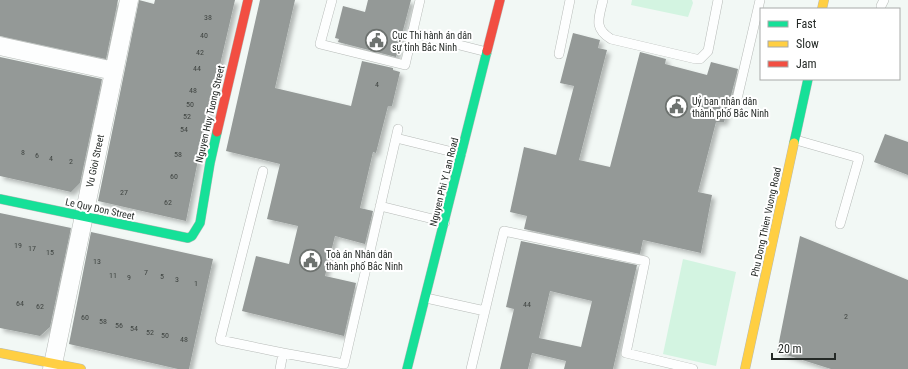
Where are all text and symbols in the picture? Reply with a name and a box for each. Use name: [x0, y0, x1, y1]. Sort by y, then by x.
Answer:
legend: [760, 8, 900, 80]
house number: 38: [204, 13, 212, 22]
text: Fast: [796, 17, 817, 31]
public building icon: Cục Thi hành án dân sự tỉnh Bắc Ninh: [364, 28, 390, 54]
place label: Cục Thi hành án dân sự tỉnh Bắc Ninh: [392, 30, 472, 54]
house number: 40: [200, 31, 208, 40]
text: Slow: [796, 37, 819, 51]
house number: 42: [196, 48, 204, 57]
text: Jam: [796, 57, 817, 71]
house number: 44: [193, 64, 201, 73]
street label: Nguyen Huy Tuong Street: [193, 64, 227, 164]
house number: 4: [375, 80, 379, 89]
house number: 48: [189, 86, 197, 95]
public building icon: Uỷ ban nhân dân thành phố Bắc Ninh: [664, 94, 690, 120]
place label: Uỷ ban nhân dân thành phố Bắc Ninh: [692, 95, 769, 119]
house number: 50: [186, 100, 194, 109]
house number: 52: [183, 112, 191, 121]
house number: 54: [180, 125, 188, 134]
street label: Vu Gioi Street: [84, 133, 106, 188]
street label: Nguyen Phi Y Lan Road: [428, 136, 460, 228]
house number: 8: [21, 148, 25, 157]
house number: 58: [174, 150, 182, 159]
house number: 6: [35, 151, 39, 160]
house number: 4: [49, 154, 53, 163]
house number: 2: [69, 157, 73, 166]
street label: Phu Dong Thien Vuong Road: [749, 166, 783, 278]
house number: 60: [170, 172, 178, 181]
house number: 27: [120, 188, 128, 197]
street label: Le Quy Don Street: [64, 196, 136, 222]
house number: 62: [164, 198, 172, 207]
house number: 19: [14, 241, 22, 250]
house number: 17: [28, 244, 36, 253]
public building icon: Toà án Nhân dân thành phố Bắc Ninh: [297, 247, 323, 273]
house number: 15: [46, 248, 54, 257]
place label: Toà án Nhân dân thành phố Bắc Ninh: [326, 249, 403, 272]
house number: 13: [93, 257, 101, 266]
house number: 7: [144, 268, 148, 277]
house number: 11: [109, 271, 117, 280]
house number: 5: [160, 272, 164, 281]
house number: 9: [127, 273, 131, 282]
house number: 3: [175, 275, 179, 284]
house number: 1: [194, 279, 198, 288]
house number: 64: [16, 299, 24, 308]
house number: 44: [523, 300, 531, 309]
house number: 62: [36, 302, 44, 311]
house number: 2: [844, 312, 848, 321]
house number: 60: [81, 313, 89, 322]
house number: 58: [99, 317, 107, 326]
house number: 56: [115, 321, 123, 330]
house number: 54: [130, 324, 138, 333]
house number: 52: [146, 328, 154, 337]
house number: 50: [161, 331, 169, 340]
house number: 48: [180, 335, 188, 344]
scale bar: [772, 335, 835, 361]
text: 20 m: [778, 342, 802, 356]

